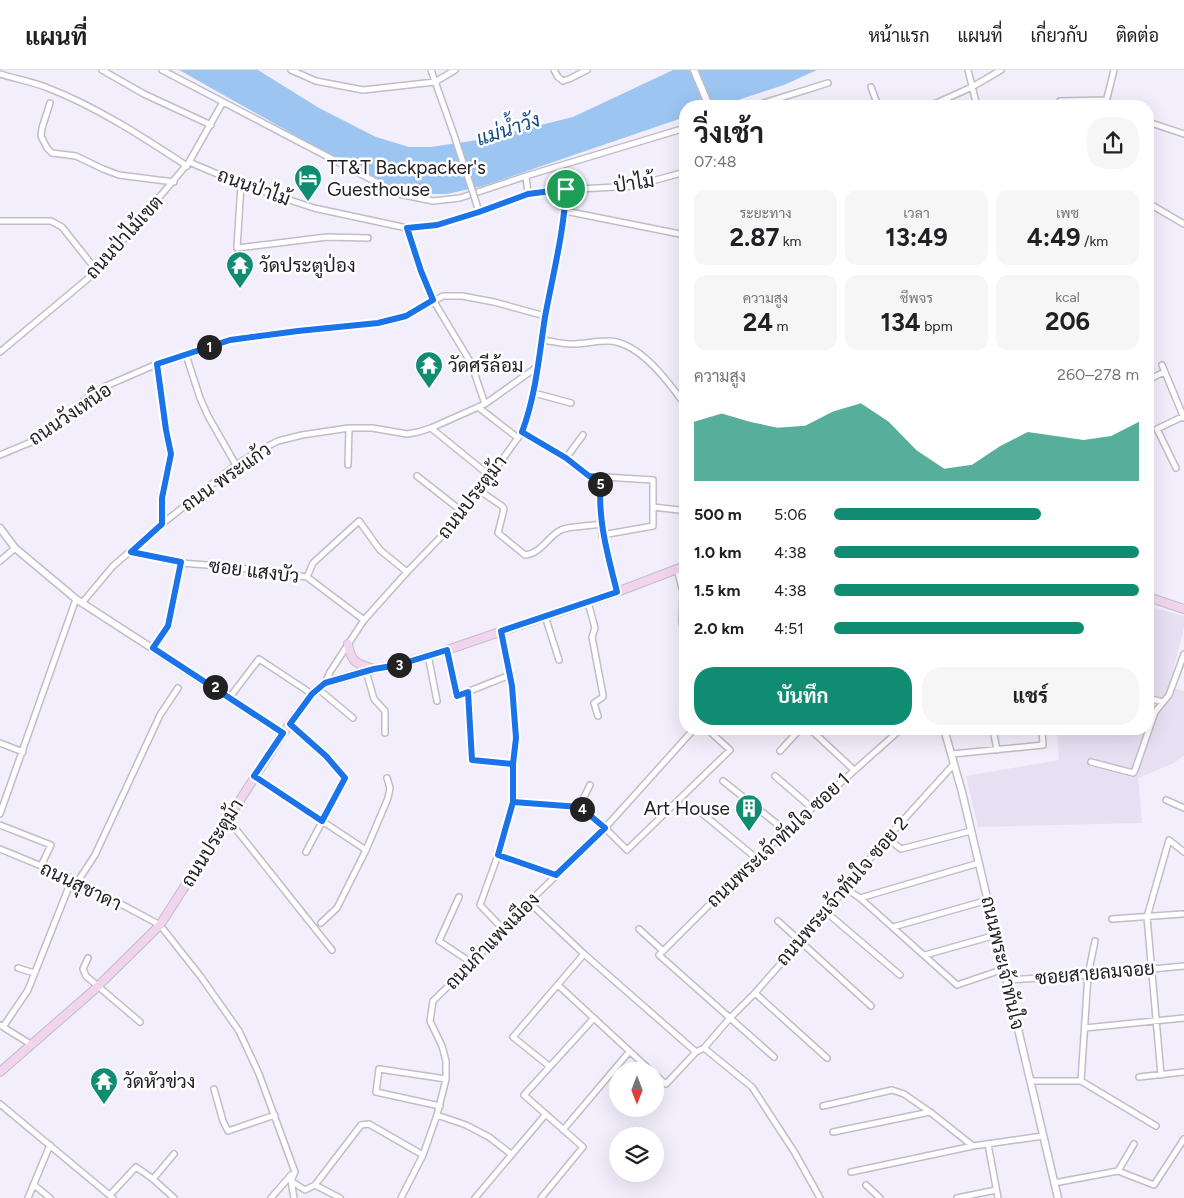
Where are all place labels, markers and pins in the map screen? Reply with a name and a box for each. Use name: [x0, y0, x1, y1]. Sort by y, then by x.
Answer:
place label: TT&T Backpacker's Guesthouse: [327, 156, 486, 201]
hotel icon: TT&T Backpacker's Guesthouse: [293, 163, 323, 202]
pin: [545, 168, 587, 210]
temple icon: วัดประตูป่อง: [225, 250, 255, 289]
place label: วัดประตูป่อง: [259, 253, 356, 279]
pin: 1: [196, 334, 222, 360]
temple icon: วัดศรีล้อม: [414, 350, 444, 389]
place label: วัดศรีล้อม: [448, 353, 523, 377]
pin: 5: [588, 472, 612, 496]
pin: 3: [386, 652, 412, 678]
pin: 2: [202, 674, 228, 700]
building icon: Art House: [734, 793, 764, 832]
pin: 4: [570, 796, 594, 822]
place label: Art House: [644, 797, 730, 820]
temple icon: วัดหัวข่วง: [89, 1066, 119, 1105]
place label: วัดหัวข่วง: [123, 1070, 195, 1093]

